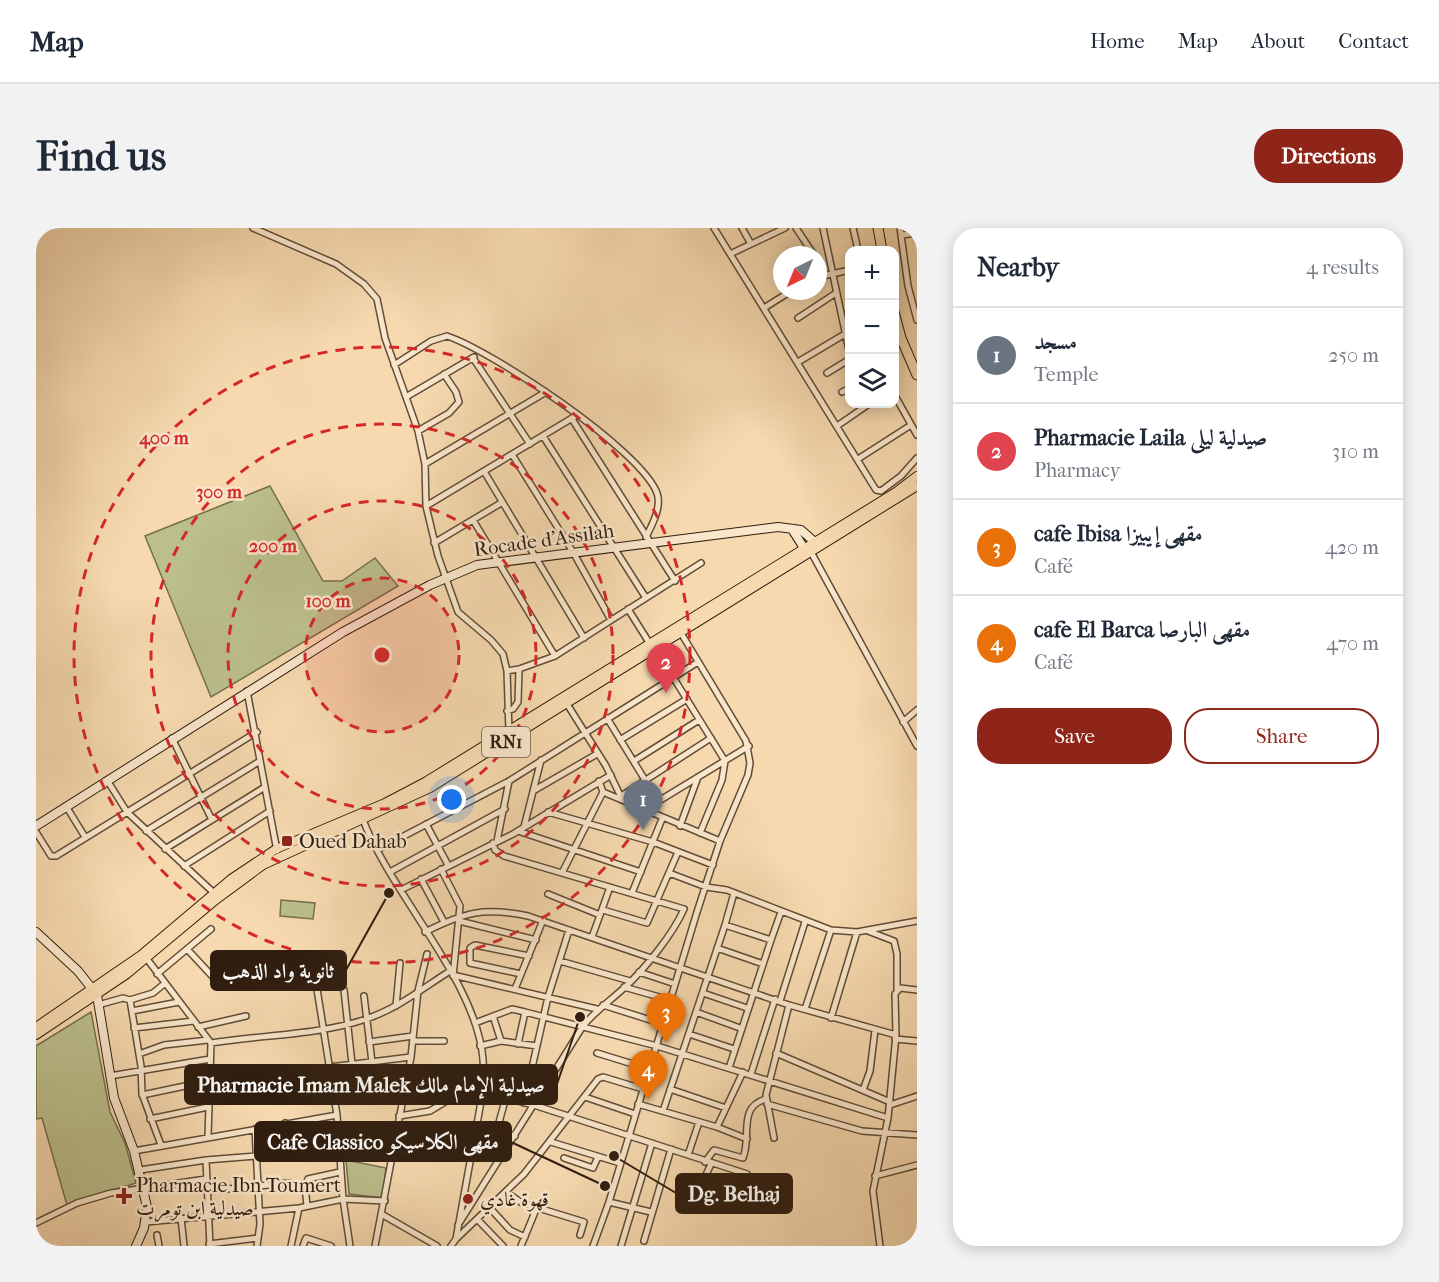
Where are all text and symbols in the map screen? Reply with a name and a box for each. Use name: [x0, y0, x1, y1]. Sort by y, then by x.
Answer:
text: Map: [30, 25, 84, 58]
text: Home: [1090, 29, 1145, 53]
text: Map: [1178, 29, 1218, 53]
text: About: [1251, 29, 1305, 53]
text: Contact: [1338, 29, 1409, 53]
button: Directions: [1254, 129, 1403, 183]
text: Find us: [36, 132, 166, 181]
north arrow: [773, 246, 827, 300]
map controls: [845, 246, 899, 408]
button: +: [845, 246, 899, 300]
text: Nearby: [977, 252, 1059, 283]
text: 4 results: [1306, 256, 1379, 279]
button: −: [845, 300, 899, 354]
text: مسجد: [1034, 329, 1077, 355]
text: 1: [993, 344, 1000, 367]
text: 250 m: [1328, 344, 1379, 367]
button: layers: [845, 354, 899, 408]
text: Temple: [1034, 363, 1098, 386]
text: Pharmacie Laila صيدلية ليلى: [1034, 425, 1267, 451]
text: 400 m: [138, 428, 190, 449]
text: 2: [991, 440, 1002, 463]
text: 310 m: [1332, 440, 1379, 463]
text: Pharmacy: [1034, 459, 1120, 482]
text: 300 m: [196, 482, 243, 503]
street label: Rocade d'Assilah: [472, 519, 616, 561]
text: cafe Ibisa مقهى إيبيزا: [1034, 521, 1203, 547]
text: 200 m: [249, 536, 298, 557]
text: 3: [992, 536, 1001, 559]
text: 420 m: [1325, 536, 1379, 559]
text: Café: [1034, 555, 1073, 578]
text: 100 m: [305, 591, 352, 612]
text: cafe El Barca مقهى البارصا: [1034, 617, 1250, 643]
text: 4: [991, 632, 1002, 655]
text: 470 m: [1326, 632, 1379, 655]
pin: 2: [646, 644, 686, 693]
centre of rings: [372, 645, 392, 665]
text: Café: [1034, 651, 1073, 674]
button: Save: [977, 708, 1172, 764]
button: Share: [1184, 708, 1379, 764]
road number: RN1: [482, 727, 530, 757]
pin: 1: [624, 780, 662, 830]
your location: [437, 785, 466, 814]
place label: Oued Dahab: [299, 830, 407, 853]
marker: Oued Dahab: [280, 834, 294, 848]
callout: ثانوية واد الذهب: [211, 951, 346, 990]
text: ثانوية واد الذهب: [222, 959, 335, 985]
pin: 3: [646, 994, 686, 1043]
pin: 4: [628, 1050, 668, 1100]
callout: Pharmacie Imam Malek صيدلية الإمام مالك: [185, 1065, 557, 1104]
text: Pharmacie Imam Malek صيدلية الإمام مالك: [197, 1073, 545, 1104]
callout: Cafe Classico مقهى الكلاسيكو: [255, 1122, 511, 1161]
text: Cafe Classico مقهى الكلاسيكو: [267, 1130, 499, 1156]
place label: Pharmacie Ibn Toumert صيدلية ابن تومرت: [136, 1174, 341, 1222]
callout: Dg. Belhaj: [676, 1174, 792, 1213]
text: Dg. Belhaj: [688, 1182, 780, 1206]
place label: قهوة غادي: [480, 1188, 549, 1215]
marker: Pharmacie Ibn Toumert صيدلية ابن تومرت: [117, 1189, 131, 1203]
marker: قهوة غادي: [461, 1192, 475, 1206]

